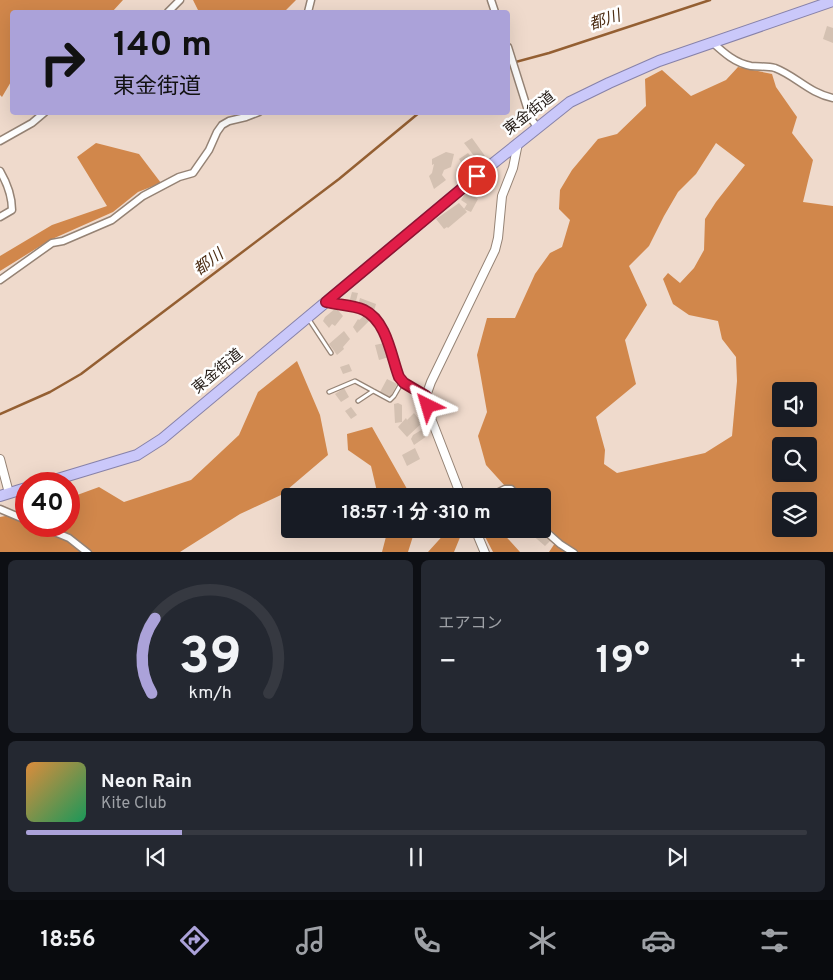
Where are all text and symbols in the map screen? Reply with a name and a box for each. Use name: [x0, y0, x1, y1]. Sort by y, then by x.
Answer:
water label: 都川: [587, 6, 625, 35]
text: 140 m: [113, 24, 212, 68]
icon: right: [30, 30, 95, 95]
text: 東金街道: [113, 74, 201, 101]
street label: 東金街道: [501, 88, 559, 140]
pin: [456, 155, 498, 197]
icon: arrive: [463, 162, 491, 190]
water label: 都川: [190, 244, 229, 281]
street label: 東金街道: [189, 345, 247, 399]
position arrow: [401, 379, 453, 431]
map controls: [772, 382, 817, 537]
button: sound: [772, 382, 817, 427]
button: search: [772, 437, 817, 482]
speed limit sign: 40: [15, 472, 80, 537]
button: layers: [772, 492, 817, 537]
text: 18:57 · 1 分 · 310 m: [341, 501, 491, 525]
text: エアコン: [439, 614, 503, 634]
text: 39: [179, 626, 242, 692]
text: 19°: [596, 638, 650, 687]
text: −: [439, 645, 457, 681]
text: +: [789, 645, 807, 681]
text: km/h: [189, 682, 232, 705]
text: Neon Rain: [101, 770, 192, 794]
text: Kite Club: [101, 794, 166, 814]
icon: previous: [142, 843, 170, 871]
icon: pause: [402, 843, 430, 871]
icon: next: [663, 843, 691, 871]
icon: directions: [177, 923, 212, 958]
icon: music: [293, 923, 328, 958]
icon: phone: [409, 923, 444, 958]
icon: climate: [525, 923, 560, 958]
icon: car: [641, 923, 676, 958]
icon: filters: [757, 923, 792, 958]
text: 18:56: [41, 927, 96, 954]

